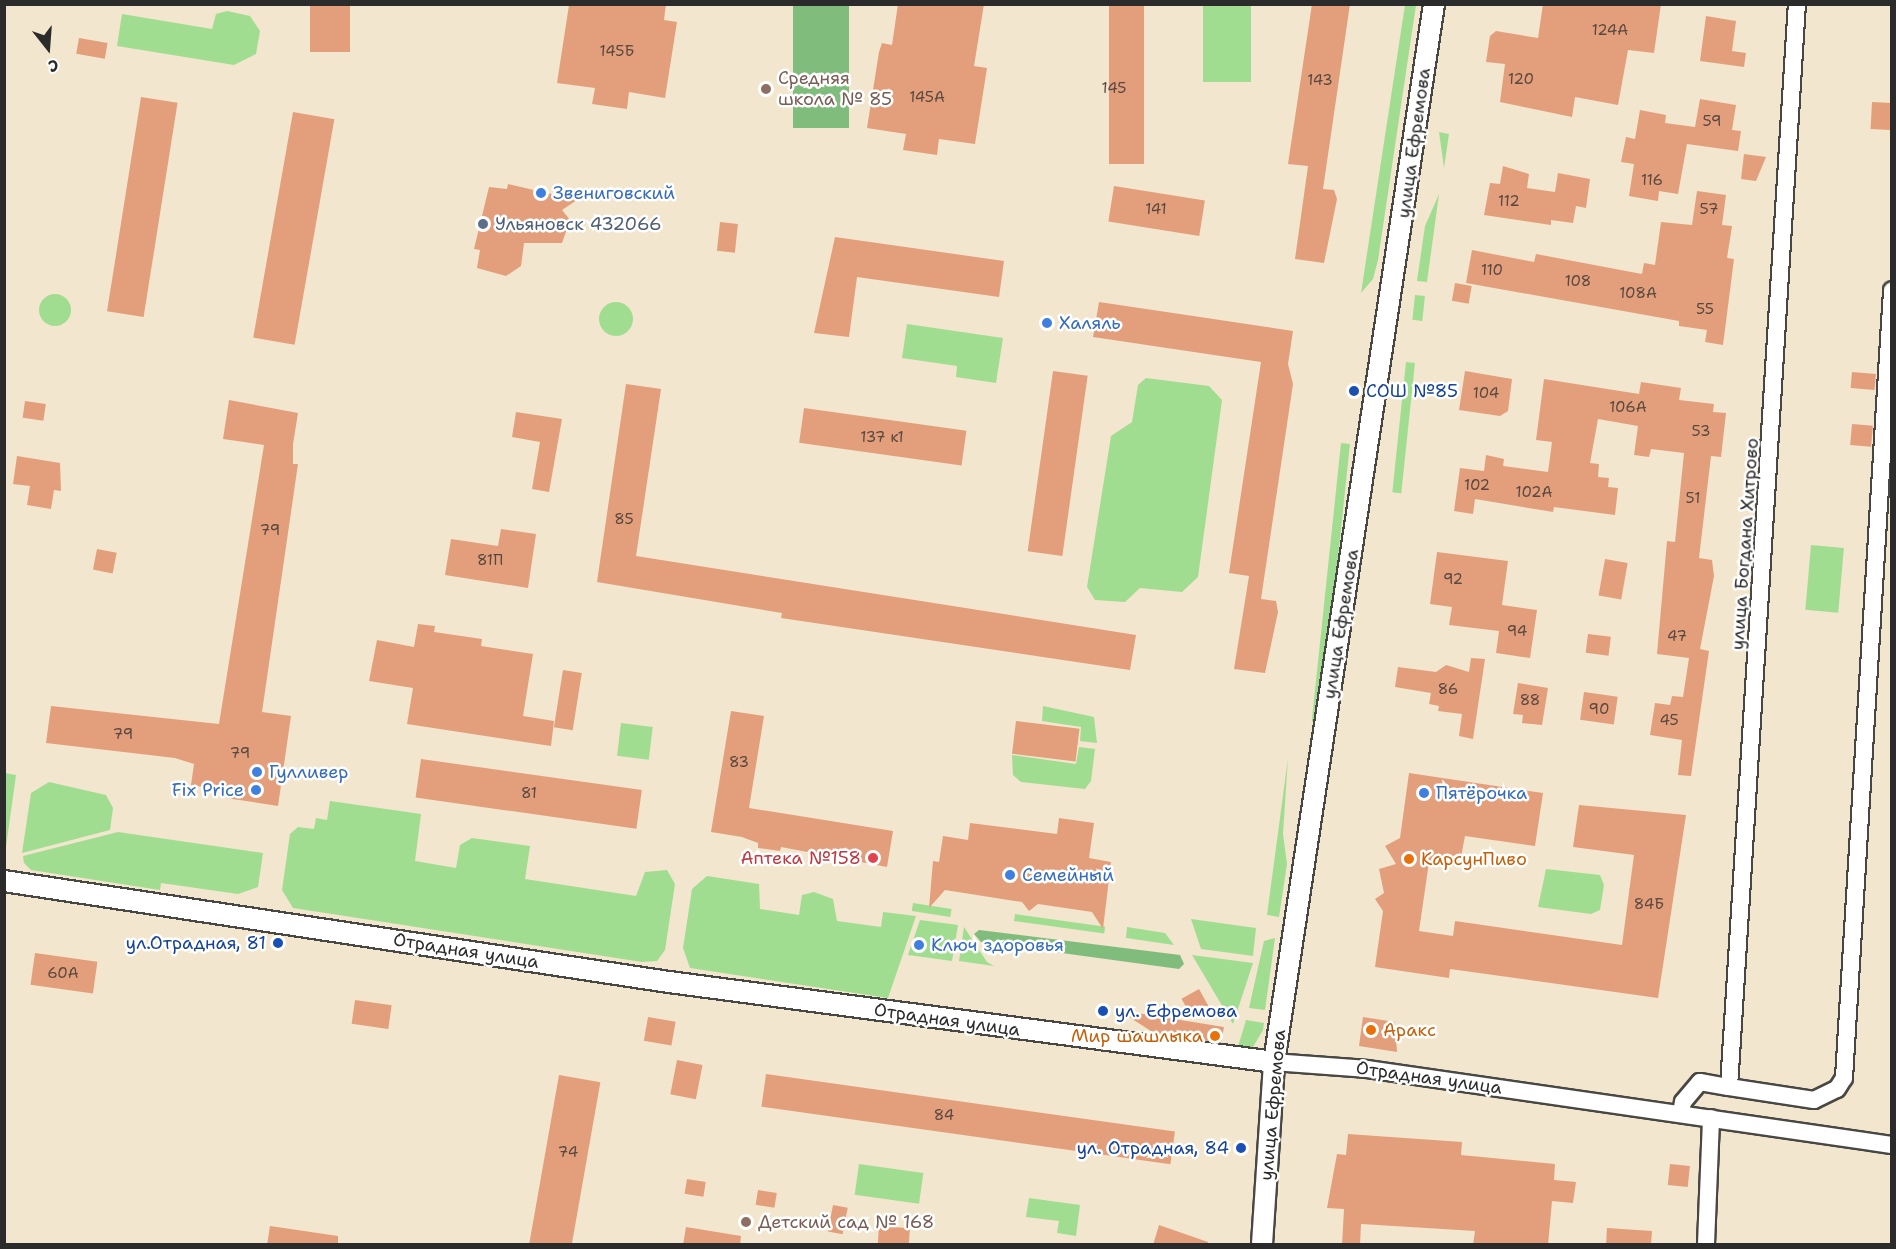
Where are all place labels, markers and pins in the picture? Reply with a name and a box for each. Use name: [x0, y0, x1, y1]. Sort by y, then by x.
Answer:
place label: Средняя школа № 85: [778, 68, 892, 110]
marker: Средняя школа № 85: [759, 82, 773, 96]
place label: Звениговский: [553, 182, 675, 204]
marker: Звениговский: [534, 186, 548, 200]
place label: Ульяновск 432066: [495, 213, 662, 235]
marker: Ульяновск 432066: [476, 217, 490, 231]
place label: Халяль: [1059, 312, 1121, 334]
marker: Халяль: [1040, 316, 1054, 330]
place label: СОШ №85: [1366, 380, 1458, 402]
marker: СОШ №85: [1347, 384, 1361, 398]
place label: Гулливер: [269, 761, 348, 783]
marker: Гулливер: [250, 765, 264, 779]
place label: Fix Price: [172, 779, 244, 801]
place label: Пятёрочка: [1436, 782, 1527, 804]
marker: Fix Price: [249, 783, 263, 797]
marker: Пятёрочка: [1417, 786, 1431, 800]
place label: Аптека №158: [740, 847, 861, 869]
place label: КарсунПиво: [1421, 848, 1527, 870]
marker: Аптека №158: [866, 851, 880, 865]
marker: КарсунПиво: [1402, 852, 1416, 866]
place label: Семейный: [1022, 864, 1114, 886]
marker: Семейный: [1003, 868, 1017, 882]
place label: ул.Отрадная, 81: [126, 932, 266, 954]
place label: Ключ здоровья: [931, 934, 1064, 956]
marker: ул.Отрадная, 81: [271, 936, 285, 950]
marker: Ключ здоровья: [912, 938, 926, 952]
place label: ул. Ефремова: [1115, 1000, 1237, 1022]
marker: ул. Ефремова: [1096, 1004, 1110, 1018]
place label: Аракc: [1383, 1019, 1436, 1041]
marker: Аракc: [1364, 1023, 1378, 1037]
place label: Мир шашлыка: [1071, 1025, 1203, 1047]
marker: Мир шашлыка: [1208, 1029, 1222, 1043]
place label: ул. Отрадная, 84: [1077, 1137, 1229, 1159]
marker: ул. Отрадная, 84: [1234, 1141, 1248, 1155]
place label: Детский сад № 168: [758, 1211, 934, 1233]
marker: Детский сад № 168: [739, 1215, 753, 1229]

